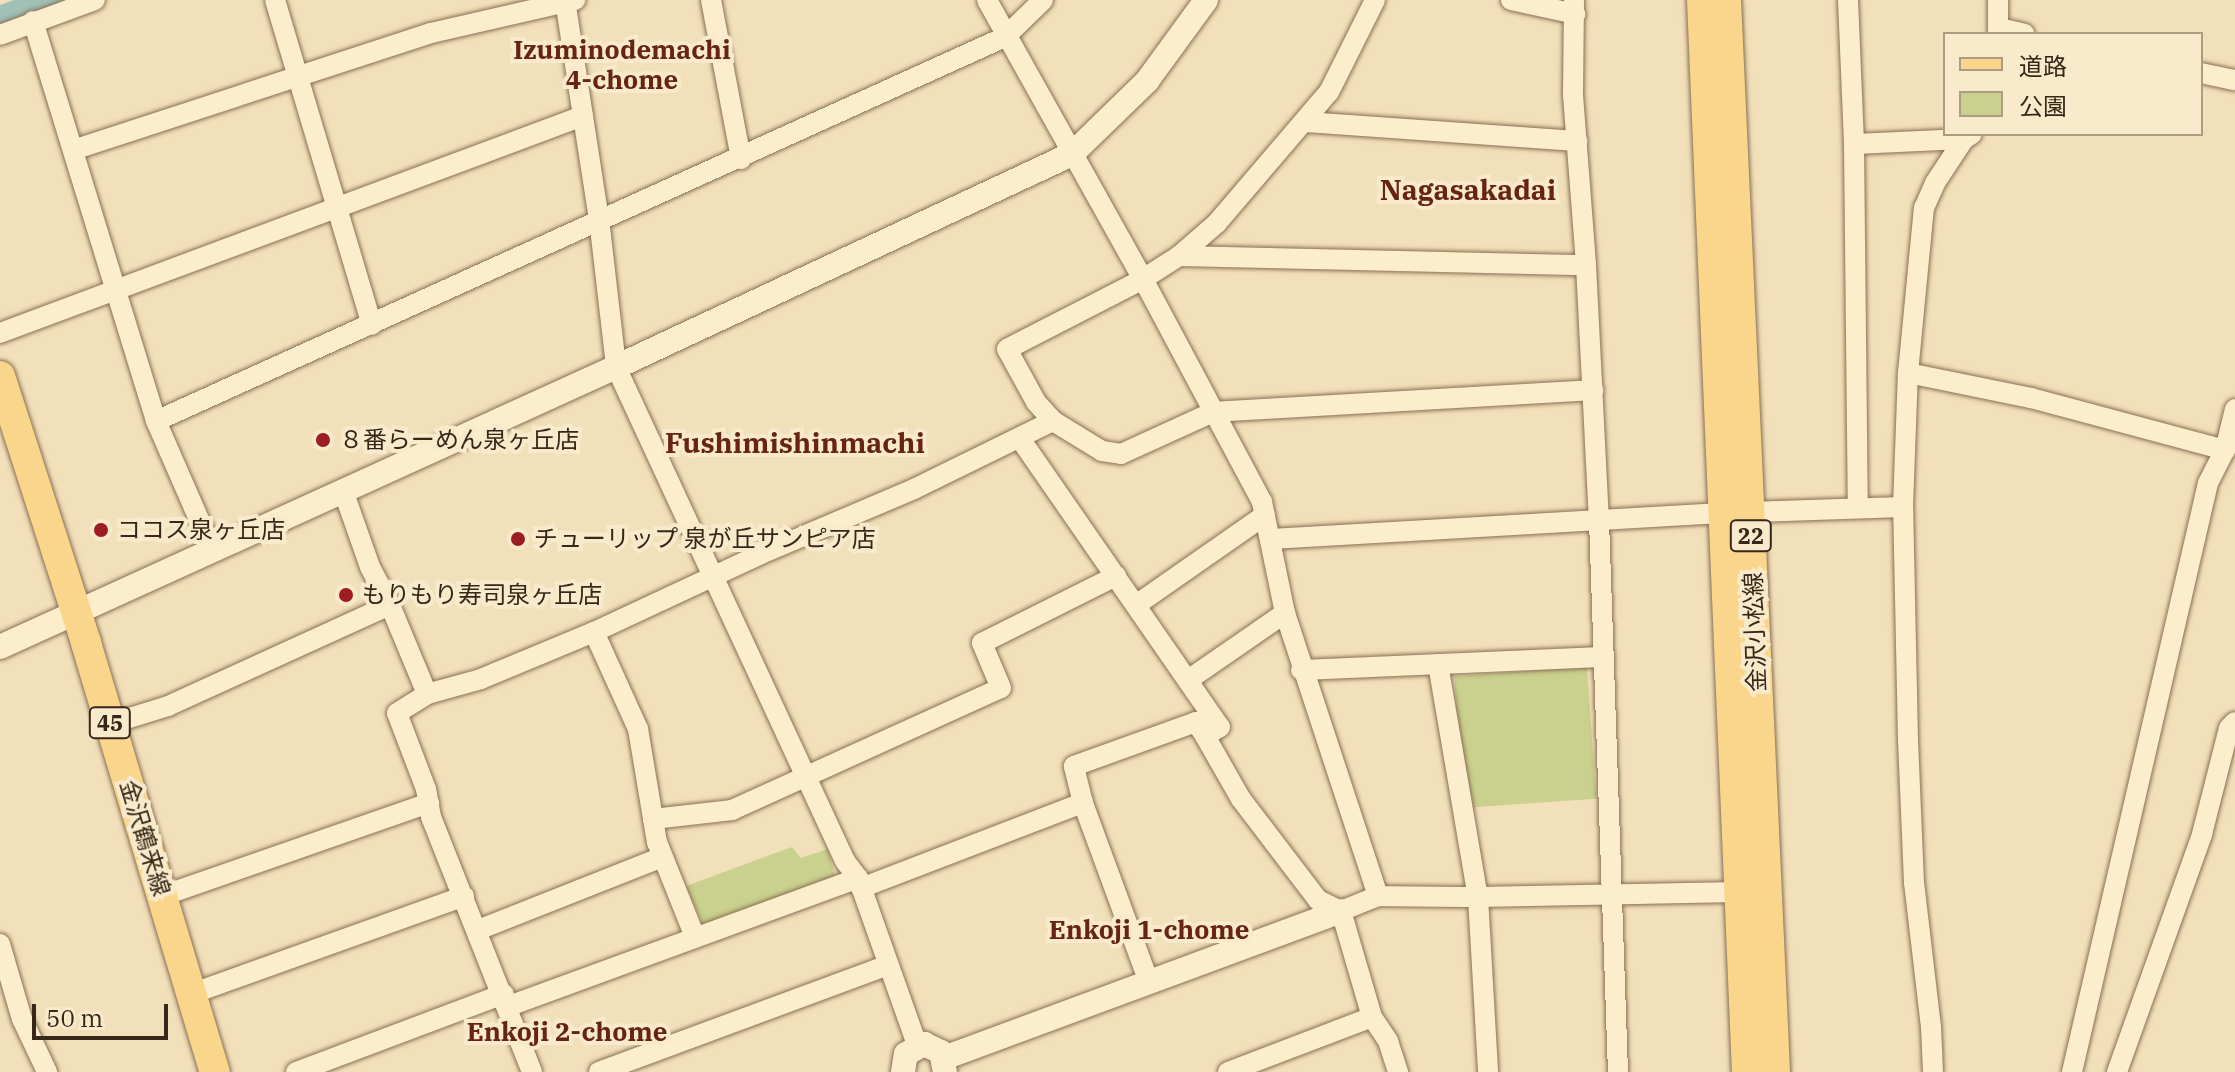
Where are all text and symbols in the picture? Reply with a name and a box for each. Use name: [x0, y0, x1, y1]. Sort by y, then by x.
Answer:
legend: [1943, 32, 2203, 136]
district label: Izuminodemachi 4-chome: [513, 34, 731, 96]
text: 道路: [2019, 50, 2067, 82]
text: 公園: [2019, 90, 2067, 122]
district label: Nagasakadai: [1380, 173, 1556, 207]
place label: ８番らーめん泉ヶ丘店: [339, 426, 579, 454]
district label: Fushimishinmachi: [665, 426, 925, 460]
marker: ８番らーめん泉ヶ丘店: [314, 431, 332, 449]
place label: ココス泉ヶ丘店: [117, 516, 285, 544]
road number: 22: [1729, 518, 1773, 554]
marker: ココス泉ヶ丘店: [92, 521, 110, 539]
place label: チューリップ 泉が丘サンピア店: [534, 525, 876, 553]
marker: チューリップ 泉が丘サンピア店: [509, 530, 527, 548]
street label: 金沢小松線: [1739, 572, 1771, 692]
place label: もりもり寿司泉ヶ丘店: [362, 581, 602, 609]
marker: もりもり寿司泉ヶ丘店: [337, 586, 355, 604]
road number: 45: [88, 705, 132, 741]
street label: 金沢鶴来線: [114, 776, 176, 900]
district label: Enkoji 1-chome: [1049, 914, 1249, 946]
scale bar: [36, 988, 172, 1038]
text: 50 m: [46, 1002, 103, 1034]
district label: Enkoji 2-chome: [467, 1016, 667, 1048]

